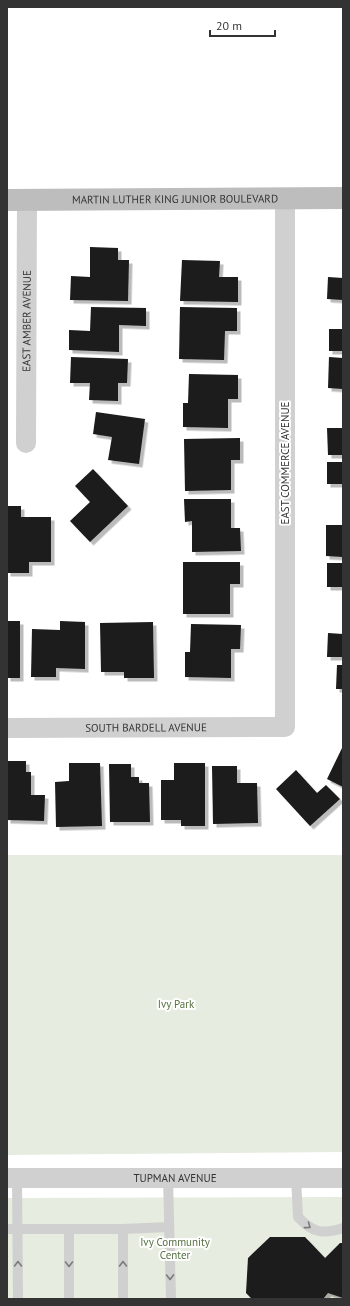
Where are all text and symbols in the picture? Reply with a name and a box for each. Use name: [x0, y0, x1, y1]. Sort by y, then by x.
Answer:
scale bar: [210, 12, 275, 38]
text: 20 m: [216, 18, 242, 33]
street label: MARTIN LUTHER KING JUNIOR BOULEVARD: [72, 191, 278, 207]
street label: EAST AMBER AVENUE: [19, 270, 34, 372]
street label: EAST COMMERCE AVENUE: [278, 401, 292, 524]
street label: SOUTH BARDELL AVENUE: [85, 720, 207, 735]
park label: Ivy Park: [158, 997, 195, 1011]
street label: TUPMAN AVENUE: [133, 1171, 217, 1185]
one-way arrow: [304, 1221, 311, 1228]
park label: Ivy Community Center: [140, 1235, 211, 1262]
one-way arrow: [14, 1261, 22, 1267]
one-way arrow: [65, 1261, 73, 1267]
one-way arrow: [119, 1261, 127, 1267]
one-way arrow: [166, 1274, 174, 1280]

